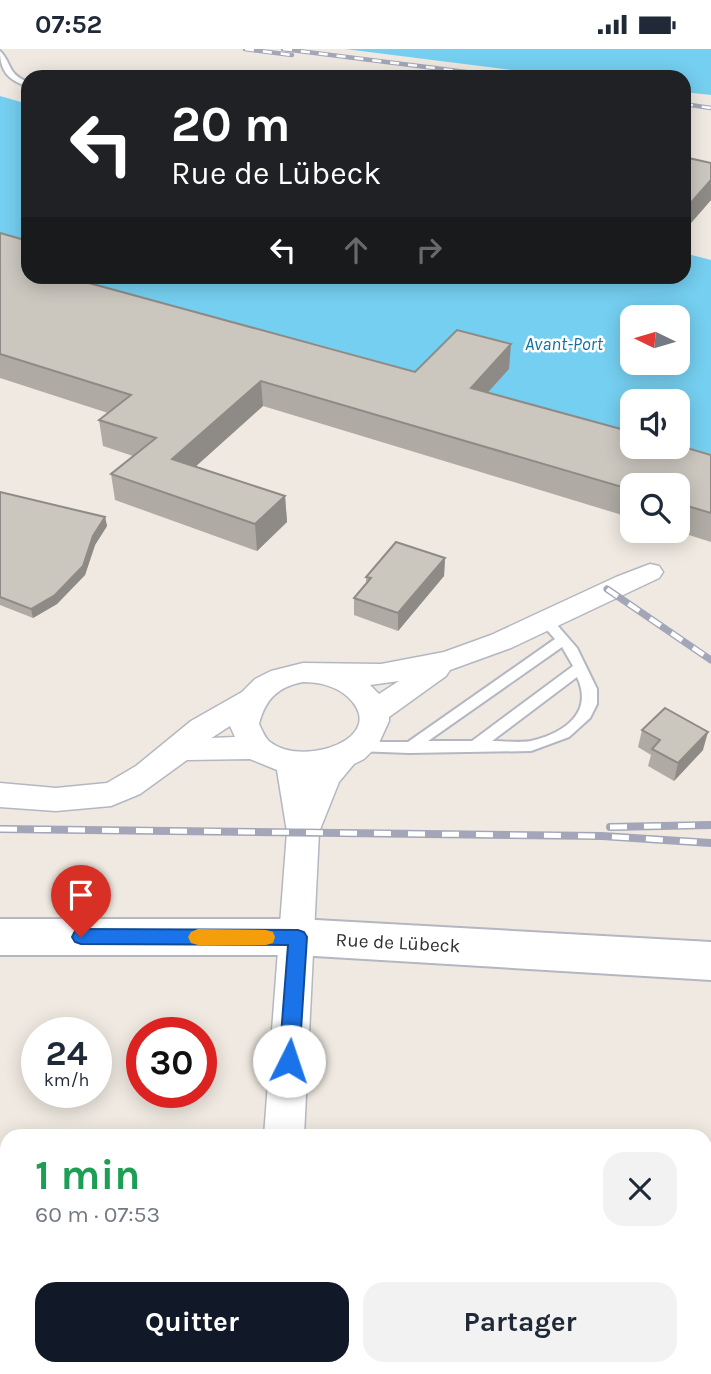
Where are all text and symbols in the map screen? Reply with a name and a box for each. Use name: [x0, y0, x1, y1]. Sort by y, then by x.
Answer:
text: 07:52: [35, 9, 102, 40]
text: 20 m: [171, 96, 291, 153]
icon: left: [56, 98, 147, 189]
text: Rue de Lübeck: [171, 155, 381, 192]
icon: left: [264, 231, 302, 269]
icon: ahead: [337, 231, 375, 269]
icon: right: [410, 231, 448, 269]
north arrow: [620, 305, 690, 375]
map controls: [620, 305, 690, 543]
water label: Avant-Port: [525, 333, 604, 355]
button: sound: [620, 389, 690, 459]
button: search: [620, 473, 690, 543]
pin: [51, 865, 111, 937]
icon: arrive: [62, 876, 100, 914]
street label: Rue de Lübeck: [335, 929, 461, 957]
speed limit sign: 30: [126, 1017, 217, 1108]
position arrow: [252, 1024, 326, 1098]
text: 24: [46, 1033, 88, 1074]
text: km/h: [44, 1069, 89, 1091]
text: 1 min: [35, 1150, 140, 1200]
button: close: [603, 1152, 677, 1226]
text: 60 m · 07:53: [35, 1201, 160, 1228]
button: Quitter: [35, 1282, 349, 1362]
button: Partager: [363, 1282, 677, 1362]

